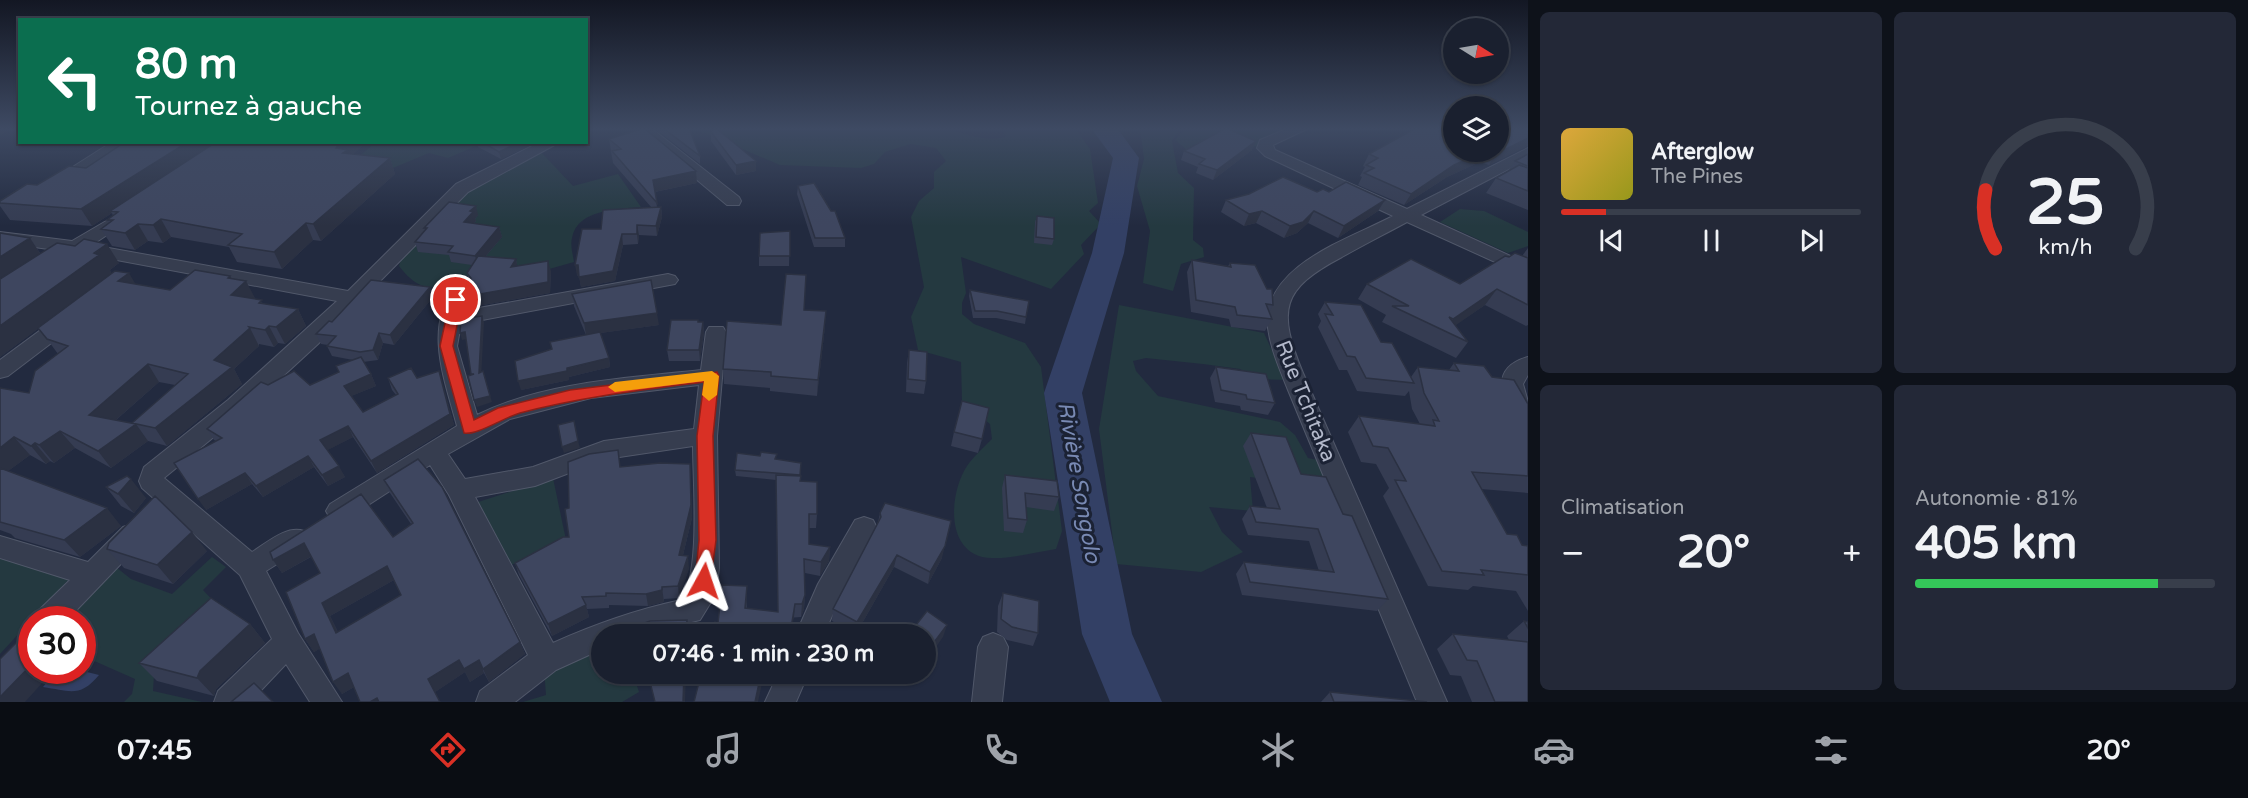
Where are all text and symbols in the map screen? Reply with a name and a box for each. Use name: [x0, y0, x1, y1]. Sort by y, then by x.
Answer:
north arrow: [1443, 18, 1509, 84]
map controls: [1443, 18, 1509, 162]
text: 80 m: [135, 39, 237, 90]
icon: left: [36, 42, 114, 120]
text: Tournez à gauche: [135, 90, 362, 123]
button: layers: [1443, 96, 1509, 162]
text: Afterglow: [1651, 139, 1754, 165]
text: The Pines: [1651, 165, 1743, 189]
text: 25: [2026, 167, 2104, 242]
icon: previous: [1595, 224, 1628, 257]
icon: pause: [1695, 224, 1728, 257]
icon: next: [1795, 224, 1828, 257]
text: km/h: [2038, 235, 2092, 261]
pin: [430, 274, 481, 325]
icon: arrive: [439, 283, 472, 316]
street label: Rue Tchitaka: [1270, 337, 1341, 465]
water label: Rivière Songolo: [1052, 399, 1106, 567]
text: Autonomie · 81%: [1915, 487, 2077, 511]
text: Climatisation: [1561, 496, 1684, 520]
text: 405 km: [1915, 517, 2077, 571]
text: 20°: [1677, 526, 1750, 580]
text: −: [1561, 534, 1585, 573]
text: +: [1842, 534, 1861, 573]
position arrow: [672, 549, 736, 613]
speed limit sign: 30: [18, 606, 96, 684]
text: 07:46 · 1 min · 230 m: [653, 641, 874, 667]
icon: directions: [427, 729, 469, 771]
icon: music: [703, 729, 745, 771]
icon: phone: [980, 729, 1022, 771]
icon: climate: [1257, 729, 1299, 771]
icon: car: [1533, 729, 1575, 771]
icon: filters: [1810, 729, 1852, 771]
text: 07:45: [117, 734, 192, 767]
text: 20°: [2087, 734, 2131, 767]

